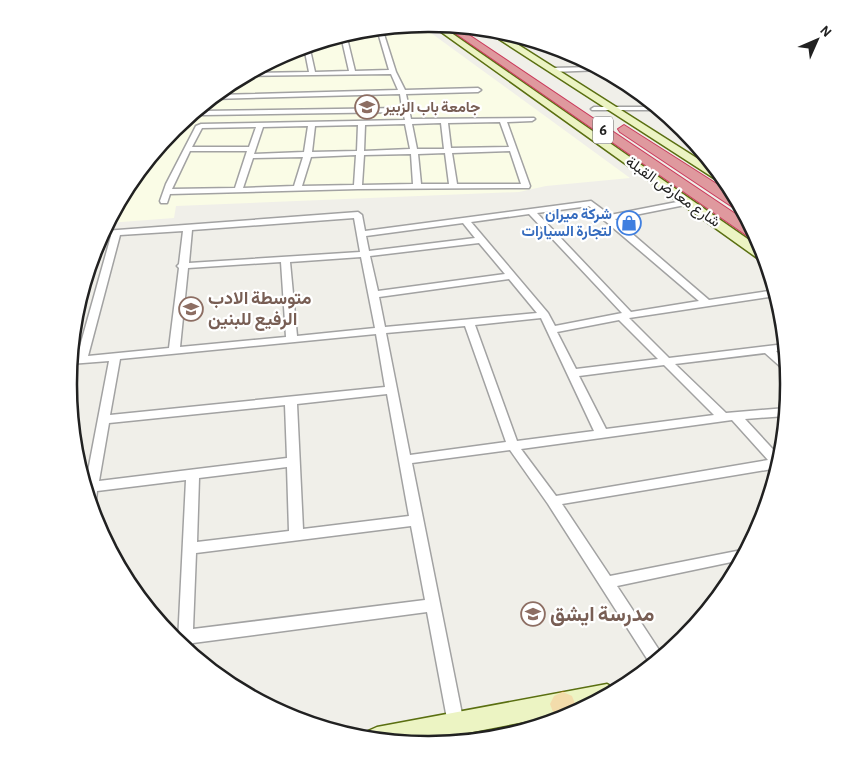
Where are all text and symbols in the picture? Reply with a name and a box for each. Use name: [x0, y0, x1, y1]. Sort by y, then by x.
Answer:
north arrow: [792, 15, 842, 65]
text: N: [817, 23, 834, 40]
school or university icon: جامعة باب الزبير: [354, 94, 380, 120]
place label: جامعة باب الزبير: [383, 100, 480, 116]
road number: 6: [593, 116, 613, 144]
street label: شارع معارض القبلة: [621, 154, 723, 233]
place label: شركة ميران لتجارة السيارات: [522, 207, 612, 240]
shop icon: شركة ميران لتجارة السيارات: [616, 210, 642, 236]
place label: متوسطة الادب الرفيع للبنين: [208, 290, 312, 331]
school or university icon: متوسطة الادب الرفيع للبنين: [178, 296, 204, 322]
school or university icon: مدرسة ايشق: [520, 601, 546, 627]
place label: مدرسة ايشق: [550, 604, 654, 627]

